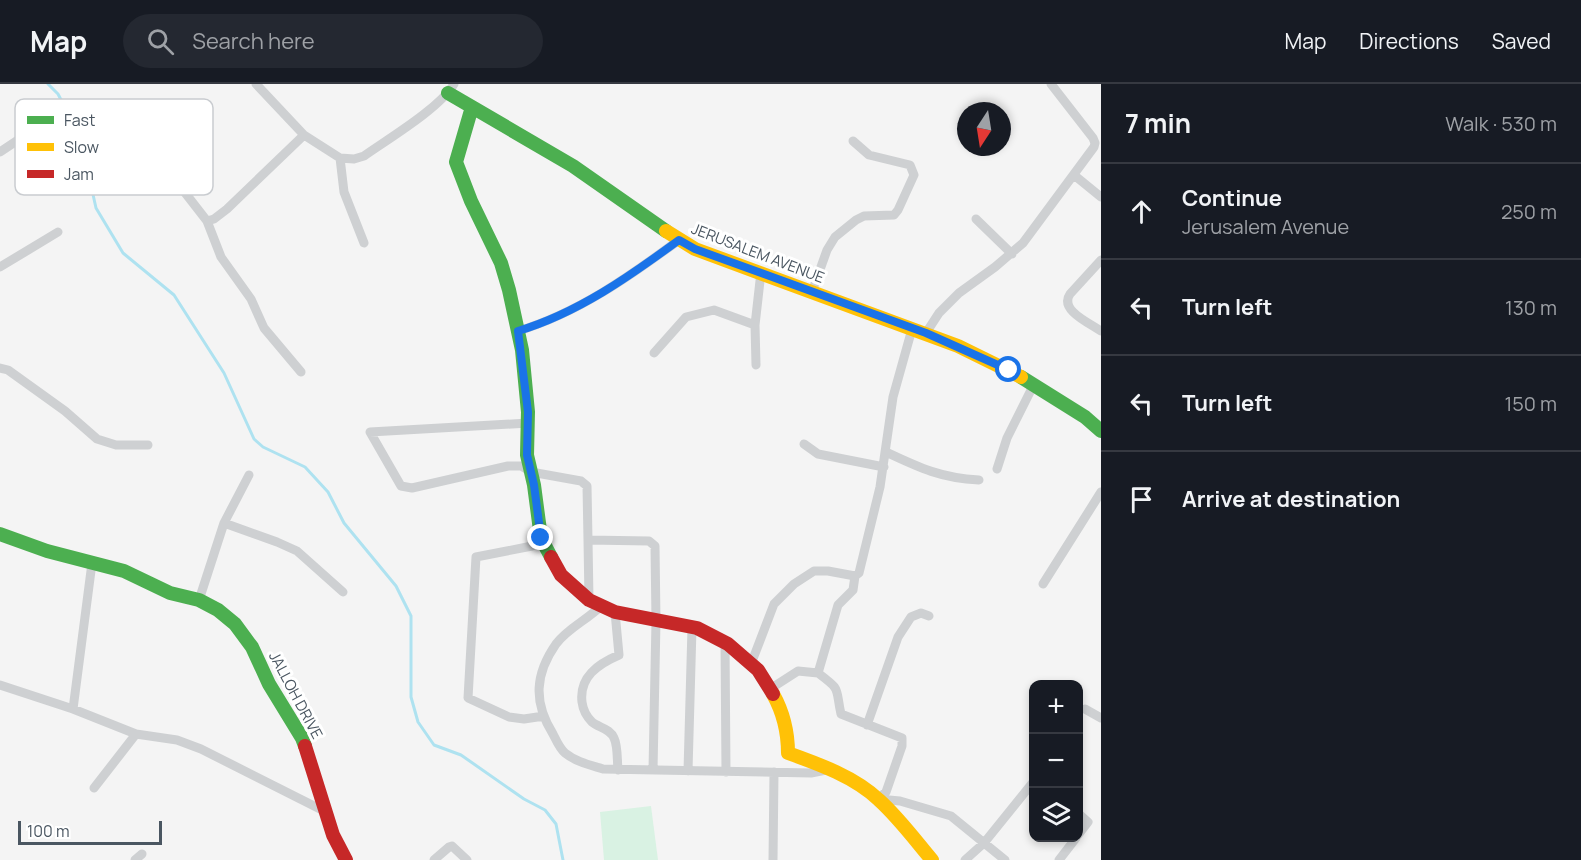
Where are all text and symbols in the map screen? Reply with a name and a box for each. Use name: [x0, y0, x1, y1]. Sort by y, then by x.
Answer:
search box: [123, 14, 543, 68]
text: Map: [30, 22, 87, 60]
icon: search: [144, 25, 177, 58]
text: Search here: [192, 26, 315, 56]
text: Map: [1285, 27, 1326, 55]
text: Directions: [1359, 27, 1459, 55]
text: Saved: [1492, 27, 1551, 55]
legend: [15, 99, 213, 195]
north arrow: [957, 102, 1011, 156]
text: 7 min: [1125, 105, 1191, 141]
text: Fast: [64, 109, 95, 131]
text: Walk · 530 m: [1445, 110, 1557, 137]
text: Slow: [64, 136, 99, 158]
text: Jam: [64, 163, 94, 185]
text: Continue: [1182, 183, 1282, 213]
icon: ahead: [1125, 195, 1158, 228]
text: 250 m: [1501, 198, 1557, 225]
text: Jerusalem Avenue: [1182, 213, 1349, 240]
street label: JERUSALEM AVENUE: [688, 218, 828, 288]
icon: left: [1125, 291, 1158, 324]
text: Turn left: [1182, 292, 1272, 322]
text: 130 m: [1505, 294, 1557, 321]
route start: [995, 356, 1021, 382]
icon: left: [1125, 387, 1158, 420]
text: Turn left: [1182, 388, 1272, 418]
text: 150 m: [1504, 390, 1557, 417]
icon: arrive: [1125, 483, 1158, 516]
text: Arrive at destination: [1182, 484, 1400, 514]
route end: [527, 524, 553, 550]
street label: JALLOH DRIVE: [264, 648, 328, 742]
map controls: [1029, 680, 1083, 842]
button: +: [1029, 680, 1083, 734]
button: −: [1029, 734, 1083, 788]
button: layers: [1029, 788, 1083, 842]
scale bar: [18, 818, 162, 846]
text: 100 m: [27, 820, 70, 842]

